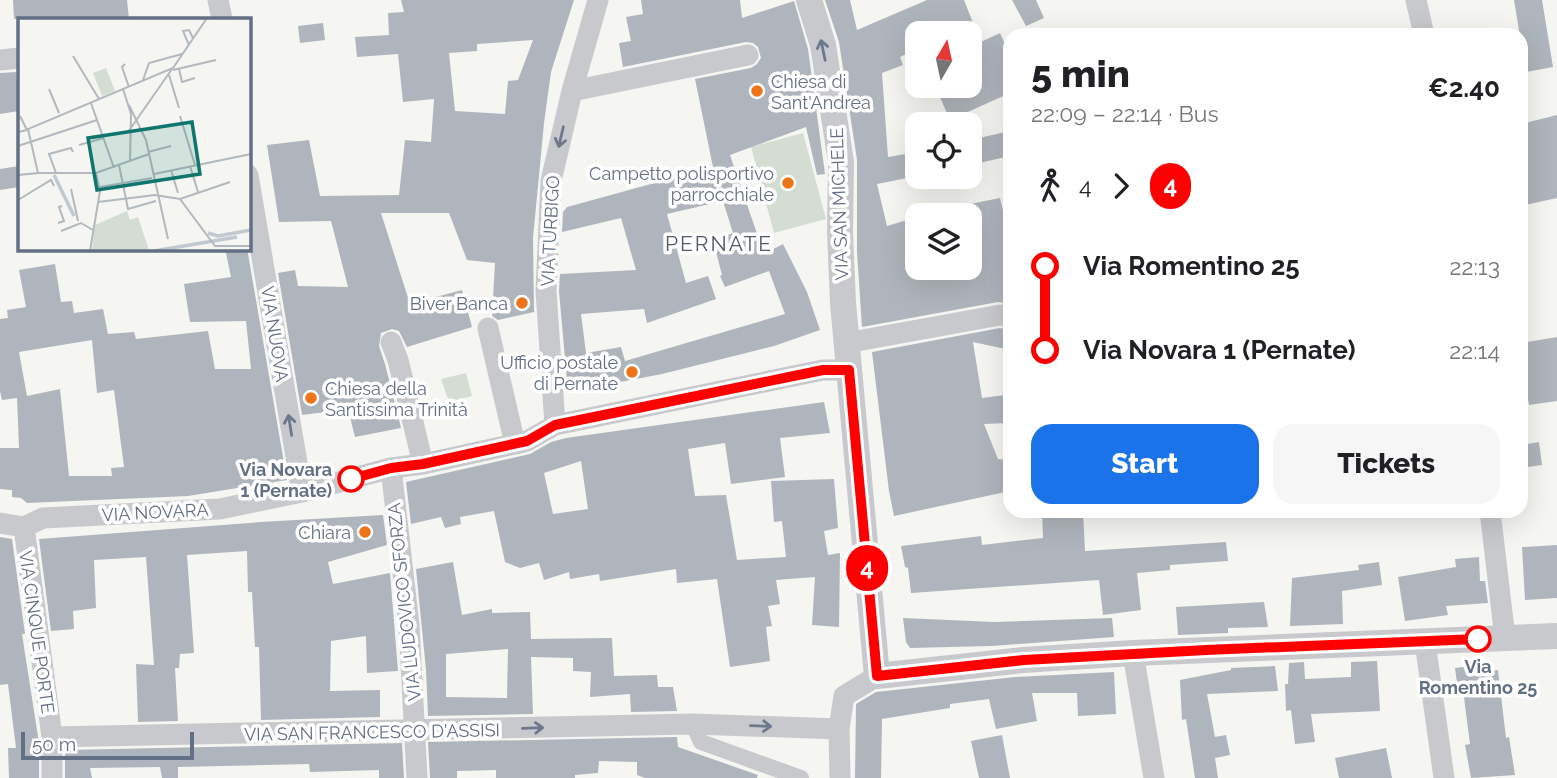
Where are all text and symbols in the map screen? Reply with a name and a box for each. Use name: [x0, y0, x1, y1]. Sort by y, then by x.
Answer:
inset map: [18, 18, 250, 250]
north arrow: [905, 21, 982, 98]
map controls: [905, 21, 982, 280]
one-way arrow: [816, 39, 829, 62]
text: 5 min: [1031, 51, 1130, 96]
place label: Chiesa di Sant'Andrea: [771, 71, 871, 113]
text: €2.40: [1428, 73, 1500, 103]
marker: Chiesa di Sant'Andrea: [749, 83, 765, 99]
text: 22:09 – 22:14 · Bus: [1031, 100, 1219, 127]
button: locate: [905, 112, 982, 189]
one-way arrow: [554, 125, 567, 148]
street label: VIA SAN MICHELE: [826, 127, 852, 281]
place label: Campetto polisportivo parrocchiale: [589, 163, 774, 205]
icon: walk: [1031, 167, 1069, 205]
icon: forward: [1102, 167, 1140, 205]
text: 4: [1164, 171, 1177, 200]
text: 4: [1079, 172, 1092, 199]
street label: VIA TURBIGO: [537, 175, 563, 287]
marker: Campetto polisportivo parrocchiale: [780, 175, 796, 191]
button: layers: [905, 203, 982, 280]
district label: PERNATE: [665, 231, 773, 256]
text: Via Romentino 25: [1083, 251, 1300, 281]
text: 22:13: [1450, 253, 1500, 280]
street label: VIA NUOVA: [257, 285, 293, 383]
place label: Biver Banca: [410, 293, 508, 314]
marker: Biver Banca: [514, 295, 530, 311]
text: Via Novara 1 (Pernate): [1083, 335, 1355, 365]
text: 22:14: [1449, 337, 1500, 364]
place label: Ufficio postale di Pernate: [500, 352, 618, 394]
marker: Ufficio postale di Pernate: [624, 364, 640, 380]
place label: Chiesa della Santissima Trinità: [325, 378, 468, 420]
marker: Chiesa della Santissima Trinità: [303, 390, 319, 406]
one-way arrow: [283, 414, 296, 437]
button: Start: [1031, 424, 1259, 504]
button: Tickets: [1273, 424, 1500, 504]
place label: Via Novara 1 (Pernate): [239, 459, 332, 501]
marker: Via Novara 1 (Pernate): [338, 466, 364, 492]
street label: VIA NOVARA: [101, 499, 209, 525]
street label: VIA LUDOVICO SFORZA: [383, 502, 425, 702]
place label: Chiara: [298, 522, 351, 543]
marker: Chiara: [357, 524, 373, 540]
line badge: 4: [844, 545, 890, 591]
street label: VIA CINQUE PORTE: [15, 549, 59, 715]
text: 4: [860, 553, 874, 582]
marker: Via Romentino 25: [1465, 626, 1491, 652]
place label: Via Romentino 25: [1419, 656, 1537, 698]
street label: VIA SAN FRANCESCO D'ASSISI: [244, 719, 500, 745]
one-way arrow: [749, 720, 772, 733]
one-way arrow: [522, 722, 545, 735]
scale bar: [21, 729, 194, 761]
text: 50 m: [32, 733, 76, 755]

